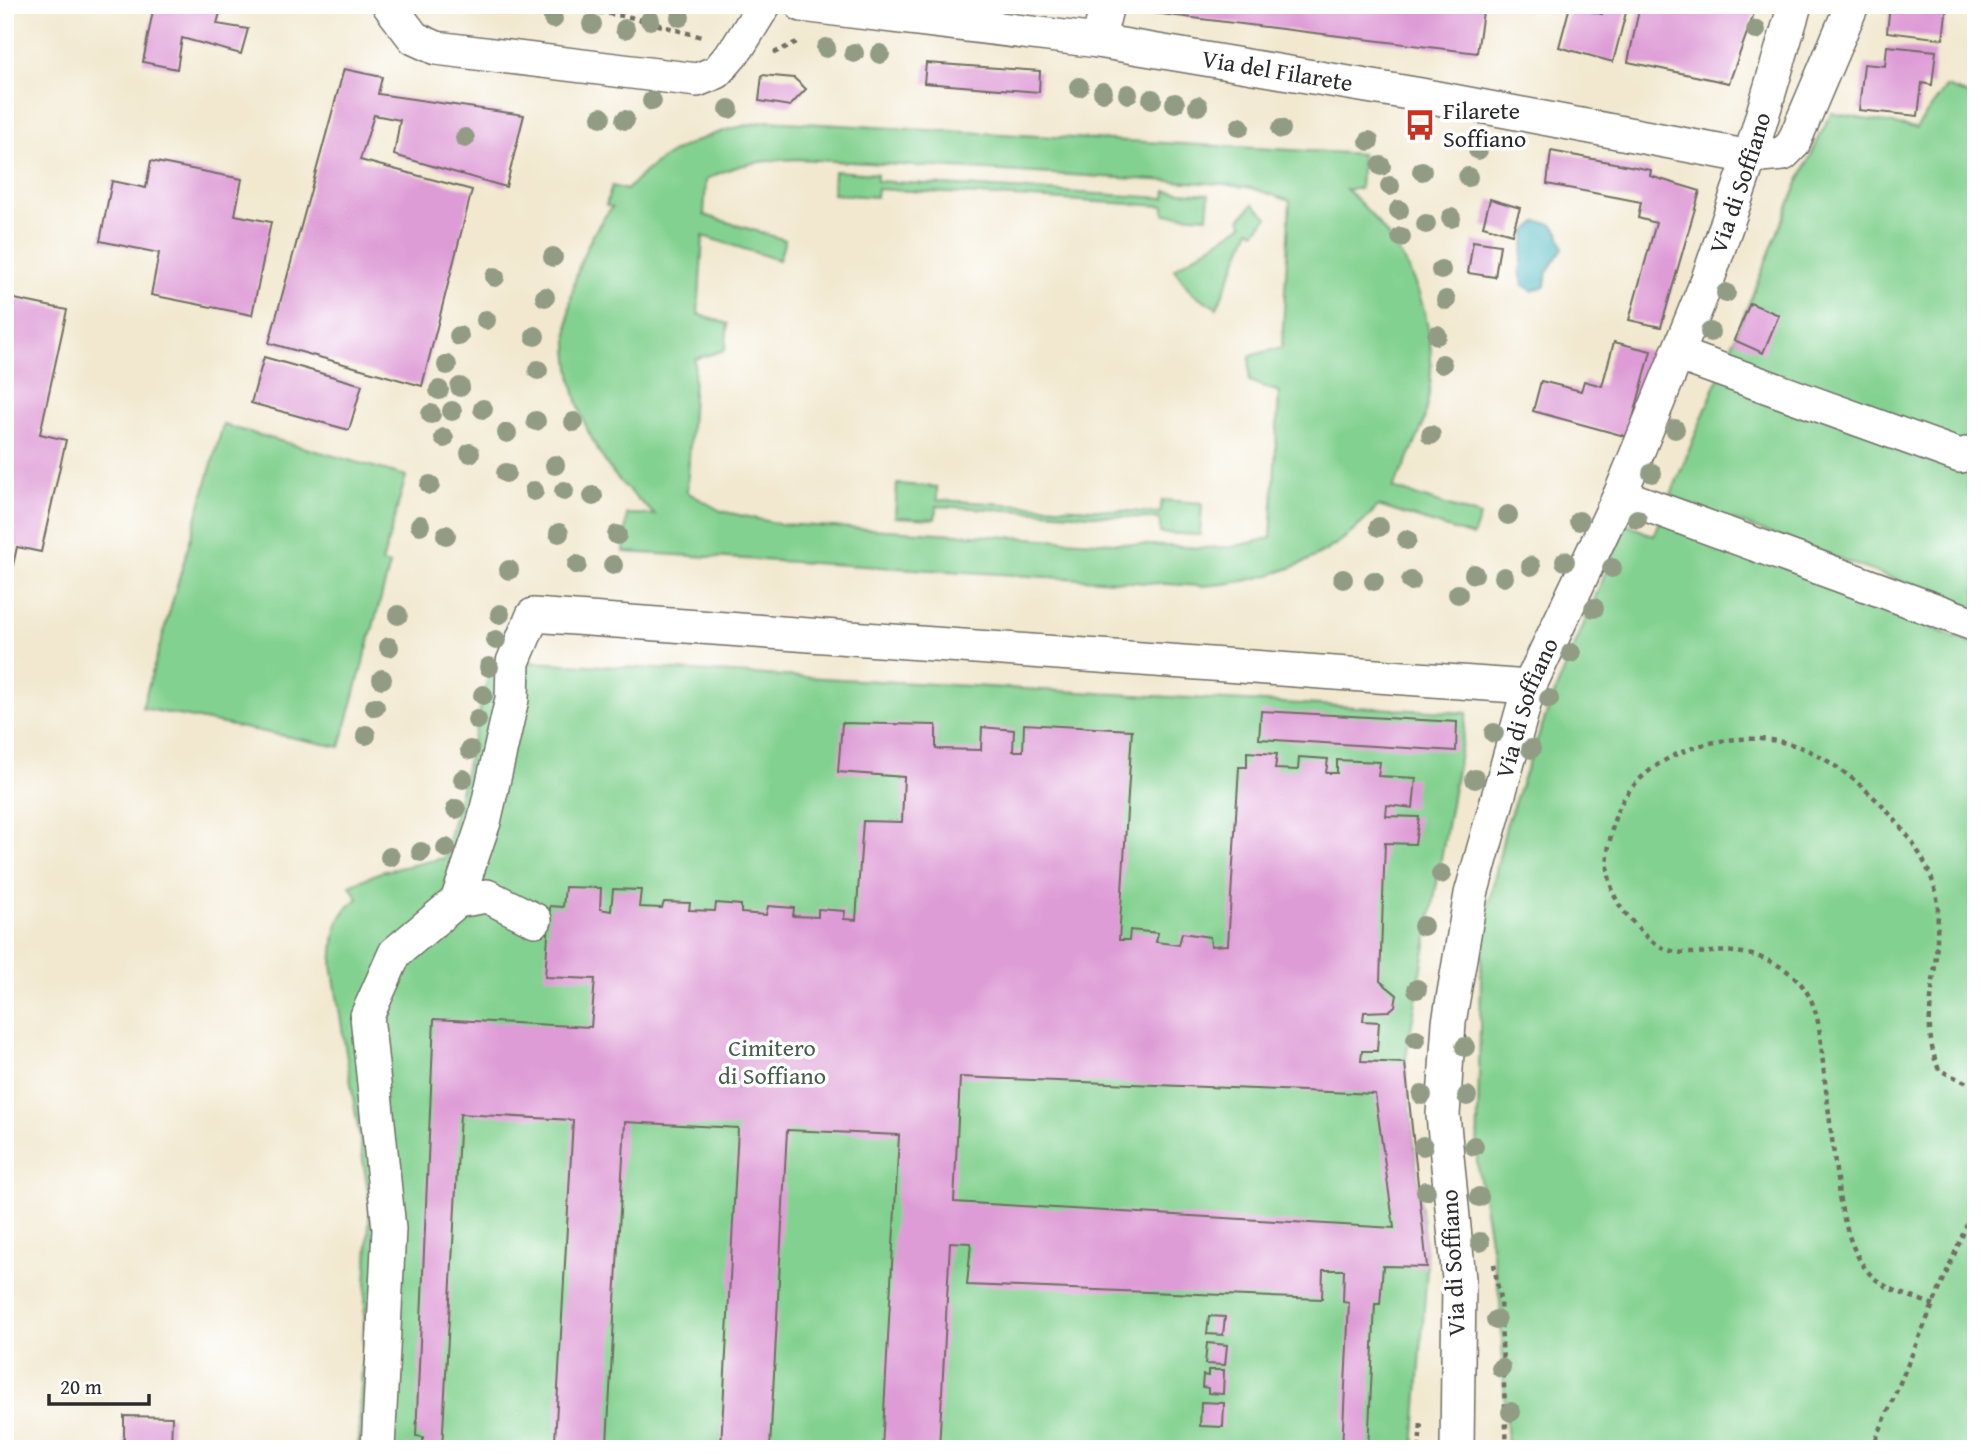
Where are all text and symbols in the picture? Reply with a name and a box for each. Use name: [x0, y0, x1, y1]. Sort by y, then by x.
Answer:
street label: Via del Filarete: [1199, 41, 1355, 100]
place label: Filarete Soffiano: [1443, 93, 1526, 156]
bus stop icon: Filarete Soffiano: [1403, 108, 1437, 142]
street label: Via di Soffiano: [1700, 108, 1779, 258]
street label: Via di Soffiano: [1486, 632, 1567, 782]
park label: Cimitero di Soffiano: [718, 1030, 826, 1093]
street label: Via di Soffiano: [1431, 1189, 1474, 1337]
scale bar: [49, 1363, 149, 1407]
text: 20 m: [60, 1371, 102, 1402]

